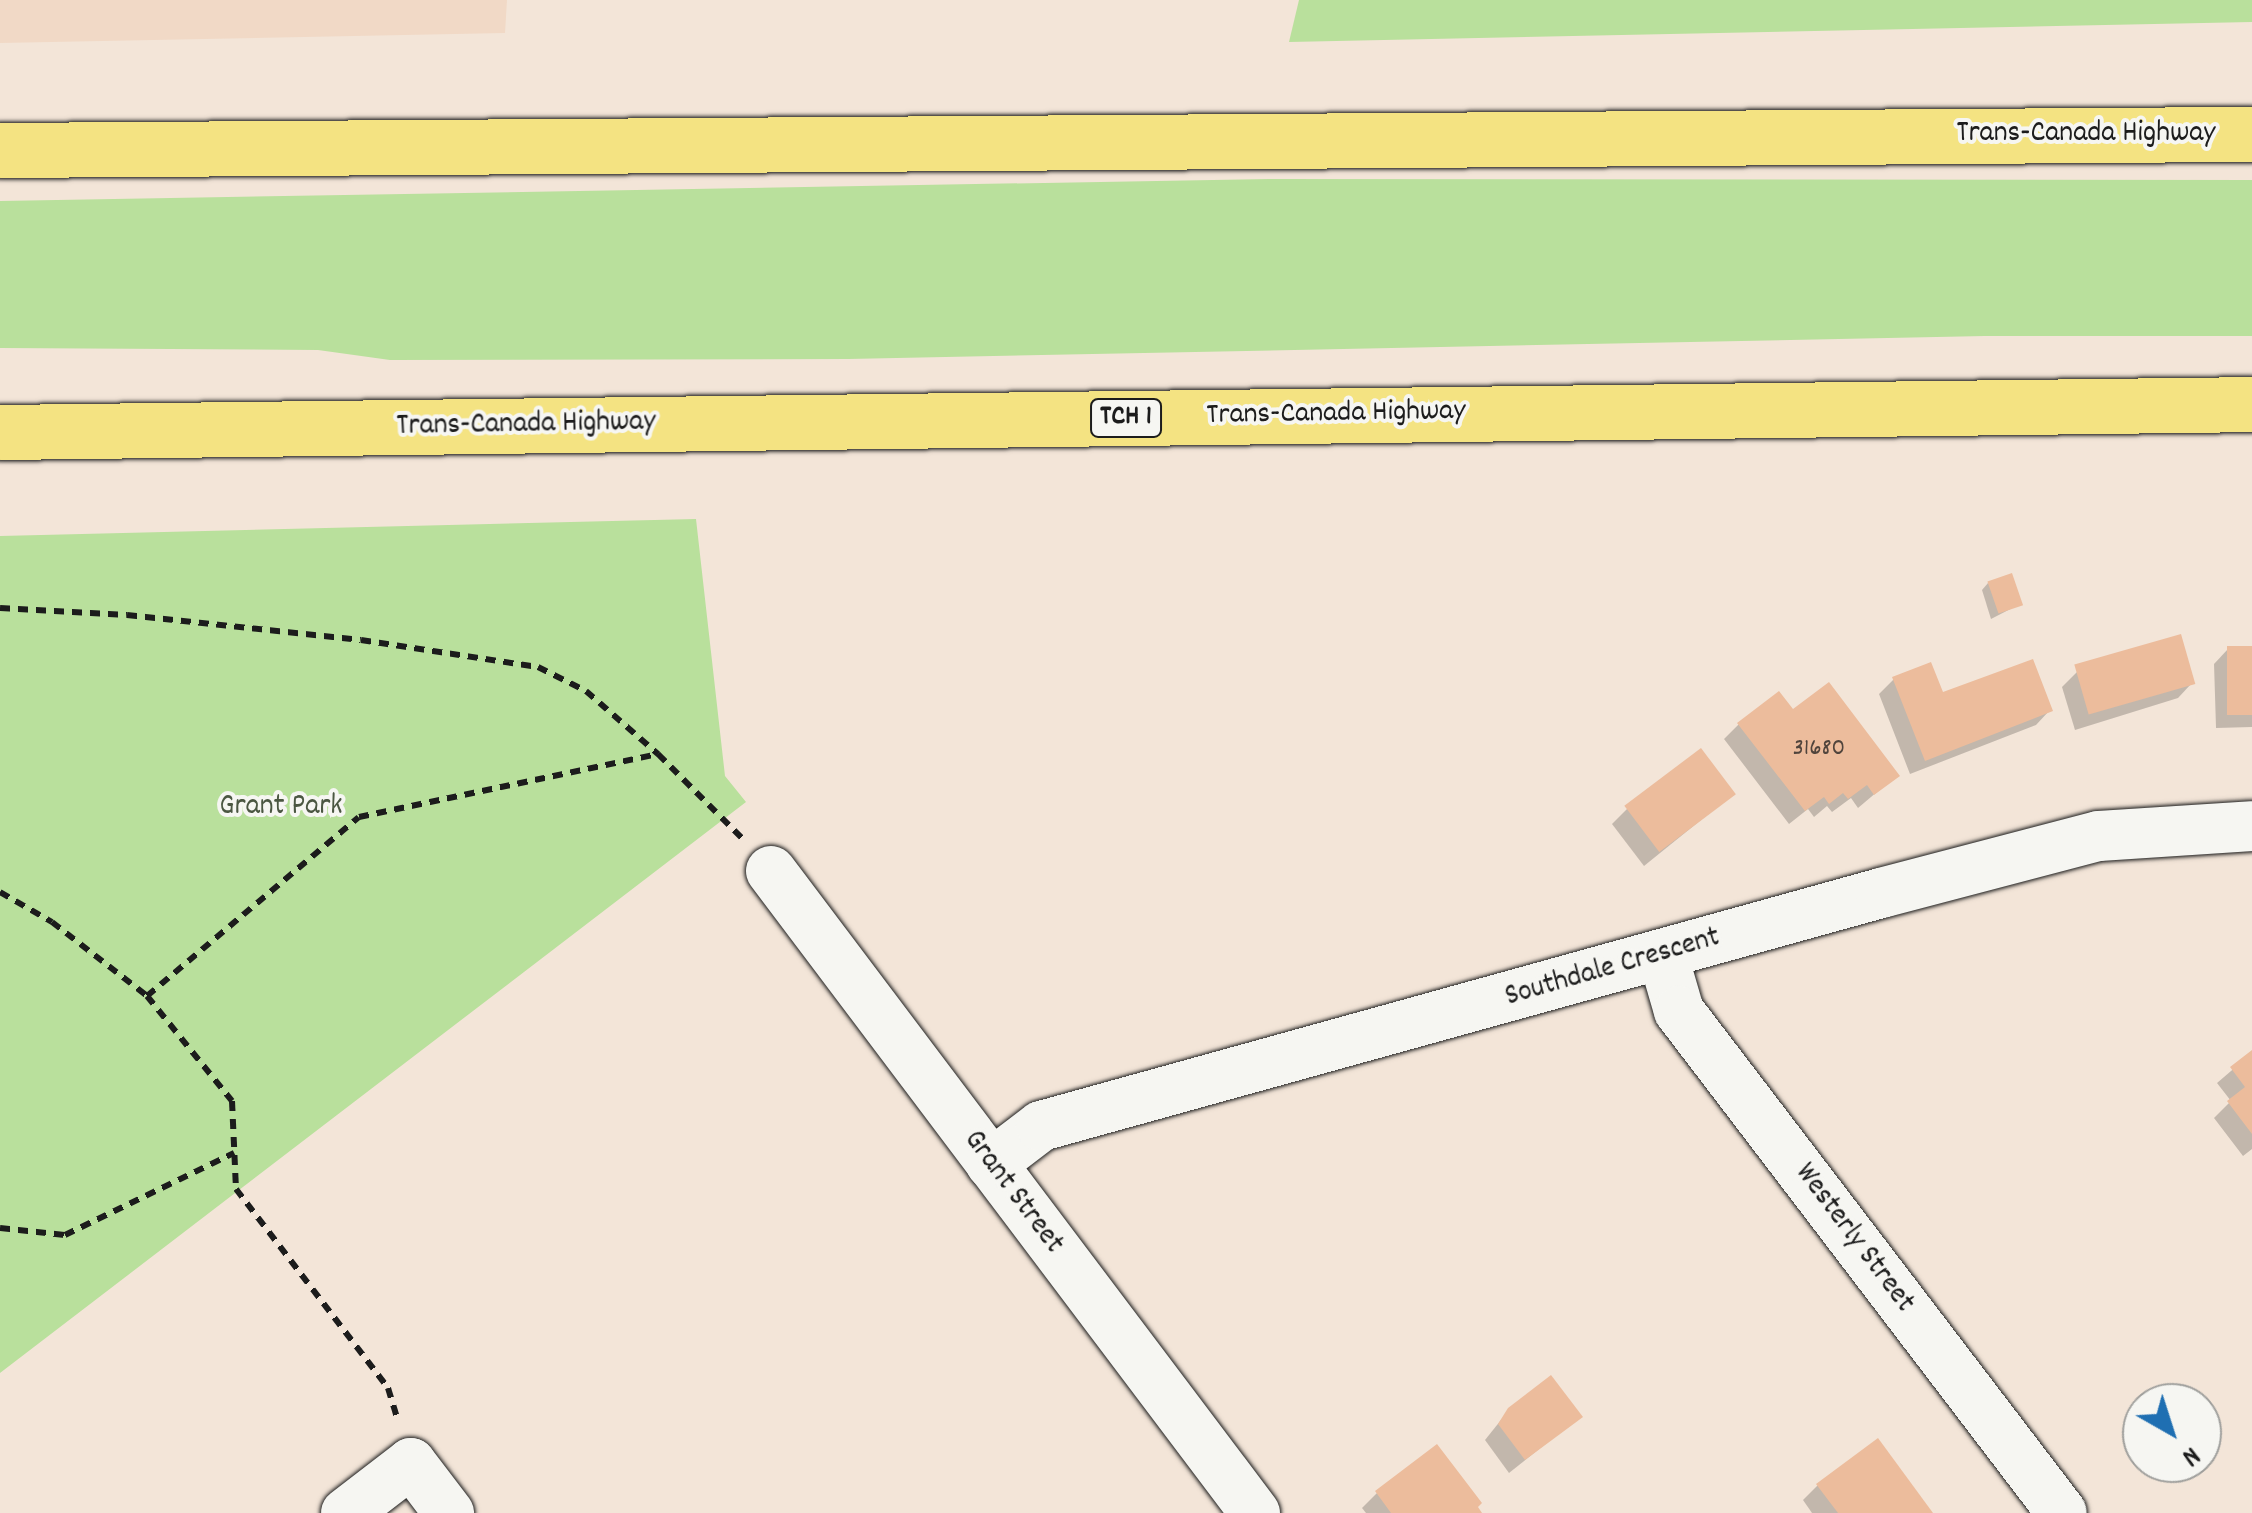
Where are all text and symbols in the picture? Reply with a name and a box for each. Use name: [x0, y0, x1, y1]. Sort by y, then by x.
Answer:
street label: Trans-Canada Highway: [1956, 117, 2216, 153]
road number: TCH 1: [1088, 395, 1164, 441]
street label: Trans-Canada Highway: [1206, 395, 1466, 435]
street label: Trans-Canada Highway: [396, 406, 656, 446]
house number: 31680: [1793, 734, 1845, 764]
park label: Grant Park: [219, 790, 343, 826]
street label: Southdale Crescent: [1502, 921, 1724, 1017]
street label: Grant Street: [954, 1124, 1070, 1262]
street label: Westerly Street: [1785, 1157, 1921, 1321]
north arrow: [2122, 1383, 2222, 1483]
text: N: [2172, 1435, 2208, 1475]

